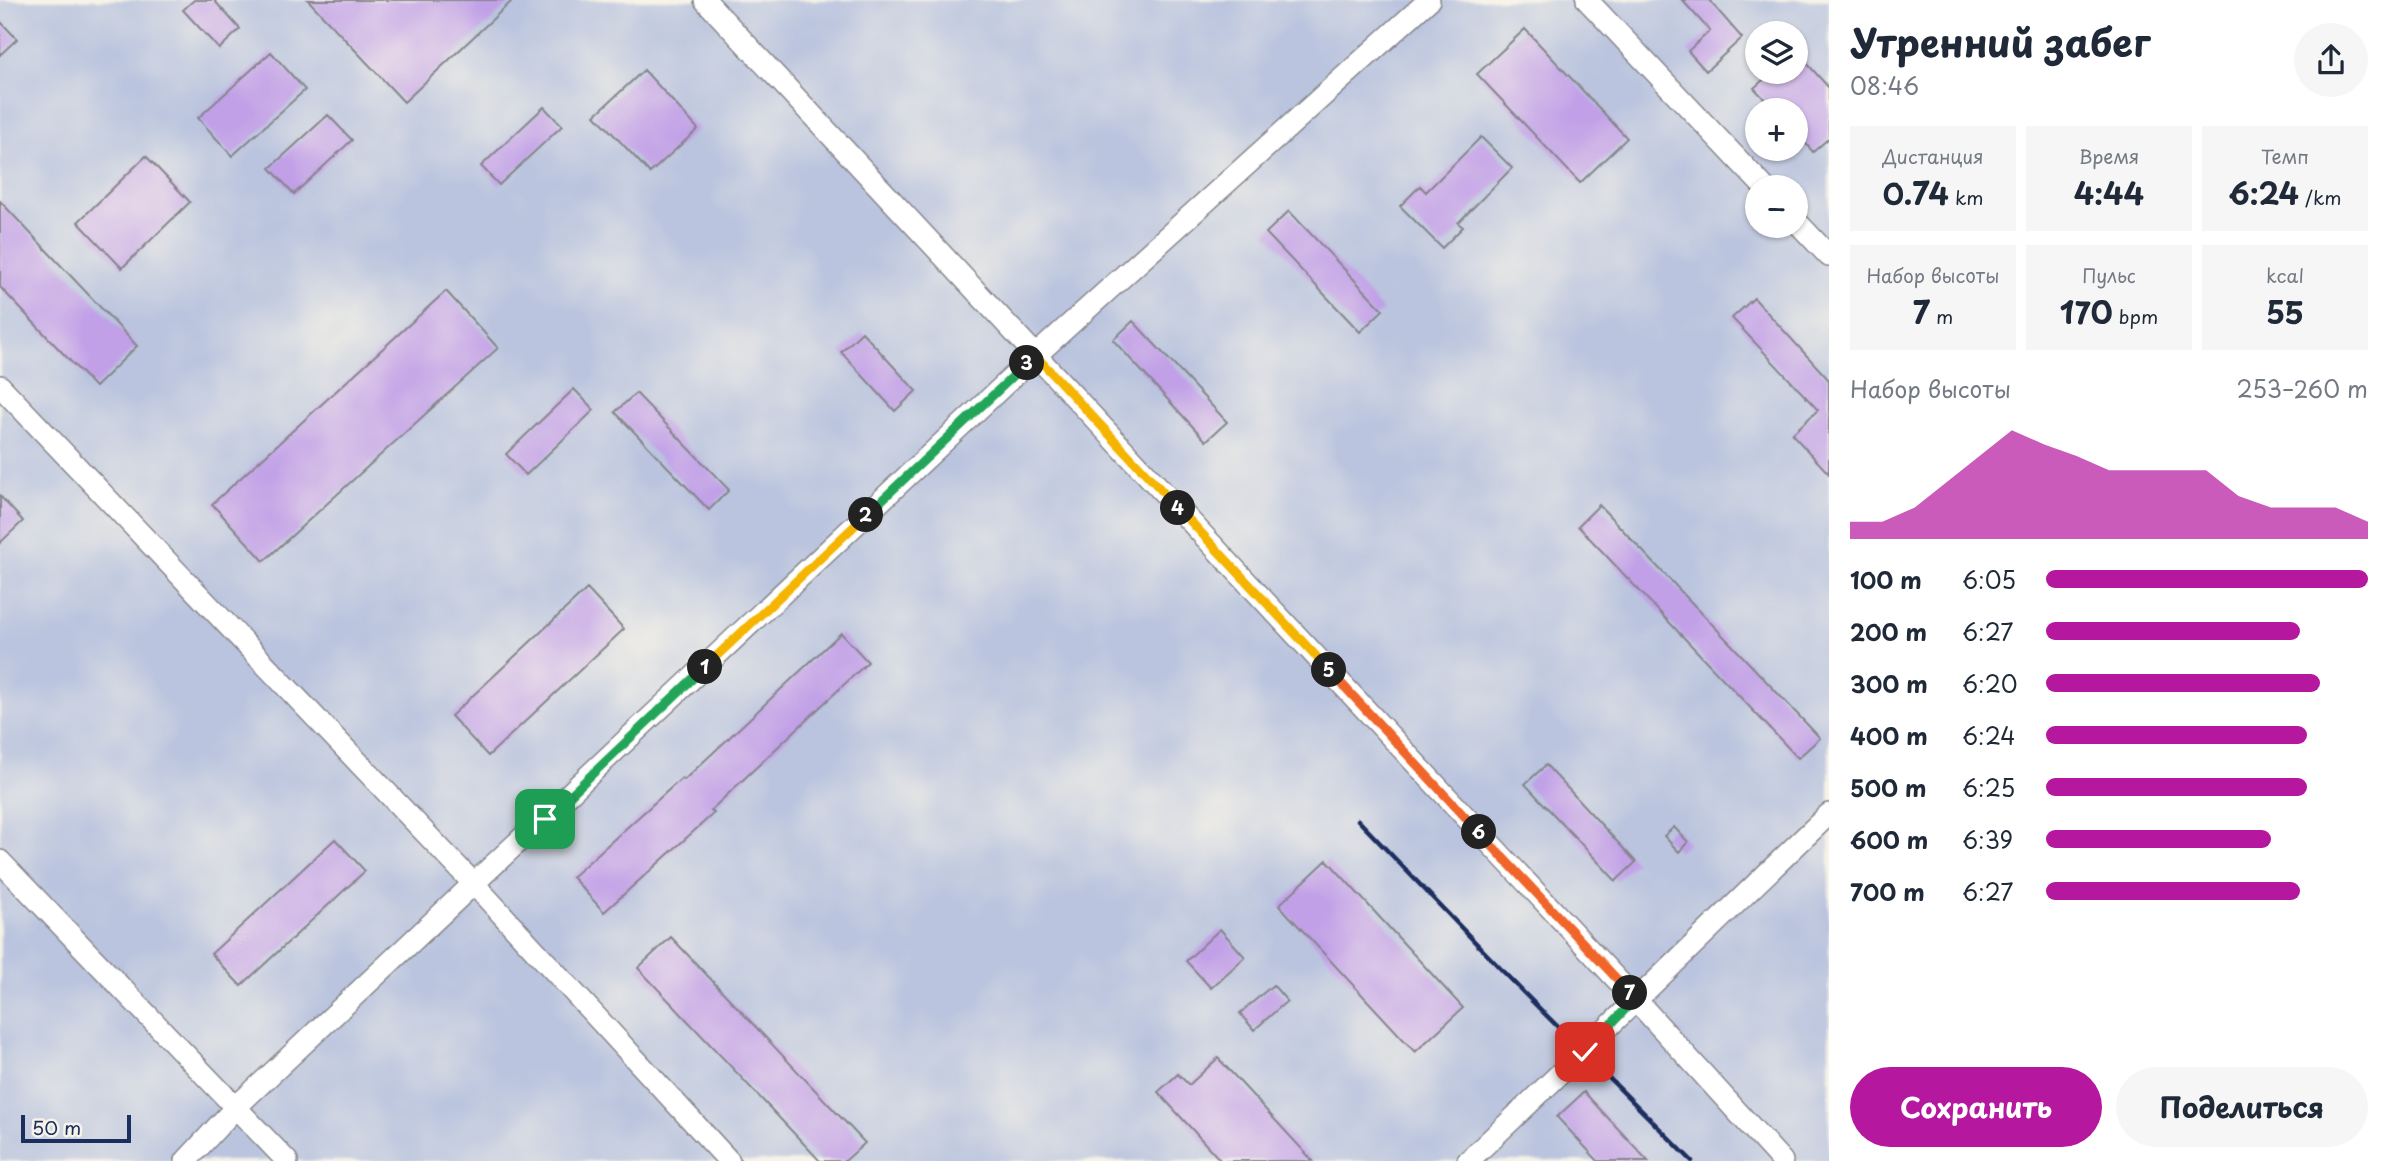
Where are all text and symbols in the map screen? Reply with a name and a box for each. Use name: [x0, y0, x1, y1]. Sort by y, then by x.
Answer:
text: Утренний забег: [1850, 13, 2150, 70]
map controls: [1745, 21, 1808, 238]
button: layers: [1745, 21, 1808, 84]
button: share: [2294, 23, 2368, 97]
text: 08:46: [1850, 68, 1919, 103]
button: +: [1745, 98, 1808, 161]
text: Дистанция: [1883, 142, 1983, 170]
text: Время: [2079, 142, 2139, 170]
text: Темп: [2261, 142, 2309, 170]
text: 0.74: [1882, 170, 1949, 215]
text: 4:44: [2074, 170, 2144, 215]
text: 6:24: [2229, 170, 2299, 215]
button: −: [1745, 175, 1808, 238]
text: km: [1949, 183, 1984, 211]
text: /km: [2299, 183, 2341, 211]
text: Набор высоты: [1866, 261, 2000, 289]
text: Пульс: [2082, 261, 2136, 289]
text: kcal: [2266, 261, 2304, 289]
text: 7: [1913, 289, 1930, 334]
text: 170: [2060, 289, 2113, 334]
text: 55: [2266, 289, 2304, 334]
text: m: [1930, 302, 1953, 330]
text: bpm: [2113, 302, 2158, 330]
pin: 3: [1010, 346, 1044, 380]
text: 3: [1020, 348, 1033, 376]
text: Набор высоты: [1850, 371, 2011, 406]
text: 253–260 m: [2237, 371, 2368, 406]
pin: 4: [1160, 490, 1196, 526]
text: 4: [1171, 493, 1184, 521]
pin: 2: [848, 498, 884, 532]
text: 2: [859, 500, 872, 528]
text: 100 m: [1850, 562, 1922, 597]
text: 6:05: [1962, 562, 2016, 597]
text: 200 m: [1850, 614, 1927, 649]
text: 6:27: [1962, 614, 2013, 649]
pin: 1: [688, 650, 722, 684]
text: 1: [700, 652, 709, 680]
pin: 5: [1312, 652, 1346, 688]
text: 5: [1322, 655, 1335, 683]
text: 300 m: [1850, 666, 1928, 701]
text: 6:20: [1962, 666, 2018, 701]
text: 400 m: [1850, 718, 1928, 753]
text: 6:24: [1962, 718, 2016, 753]
text: 500 m: [1850, 770, 1927, 805]
text: 6:25: [1962, 770, 2015, 805]
pin: [515, 789, 575, 849]
icon: arrive: [526, 800, 564, 838]
pin: 6: [1462, 814, 1496, 850]
text: 6: [1472, 817, 1485, 845]
text: 600 m: [1850, 822, 1928, 857]
text: 6:39: [1962, 822, 2013, 857]
text: 700 m: [1850, 874, 1925, 909]
text: 6:27: [1962, 874, 2013, 909]
pin: 7: [1612, 976, 1648, 1010]
text: 7: [1624, 978, 1635, 1006]
pin: [1555, 1022, 1615, 1082]
icon: check: [1566, 1033, 1604, 1071]
button: Сохранить: [1850, 1067, 2102, 1147]
button: Поделиться: [2116, 1067, 2368, 1147]
scale bar: [21, 1112, 131, 1144]
text: 50 m: [32, 1113, 81, 1141]

